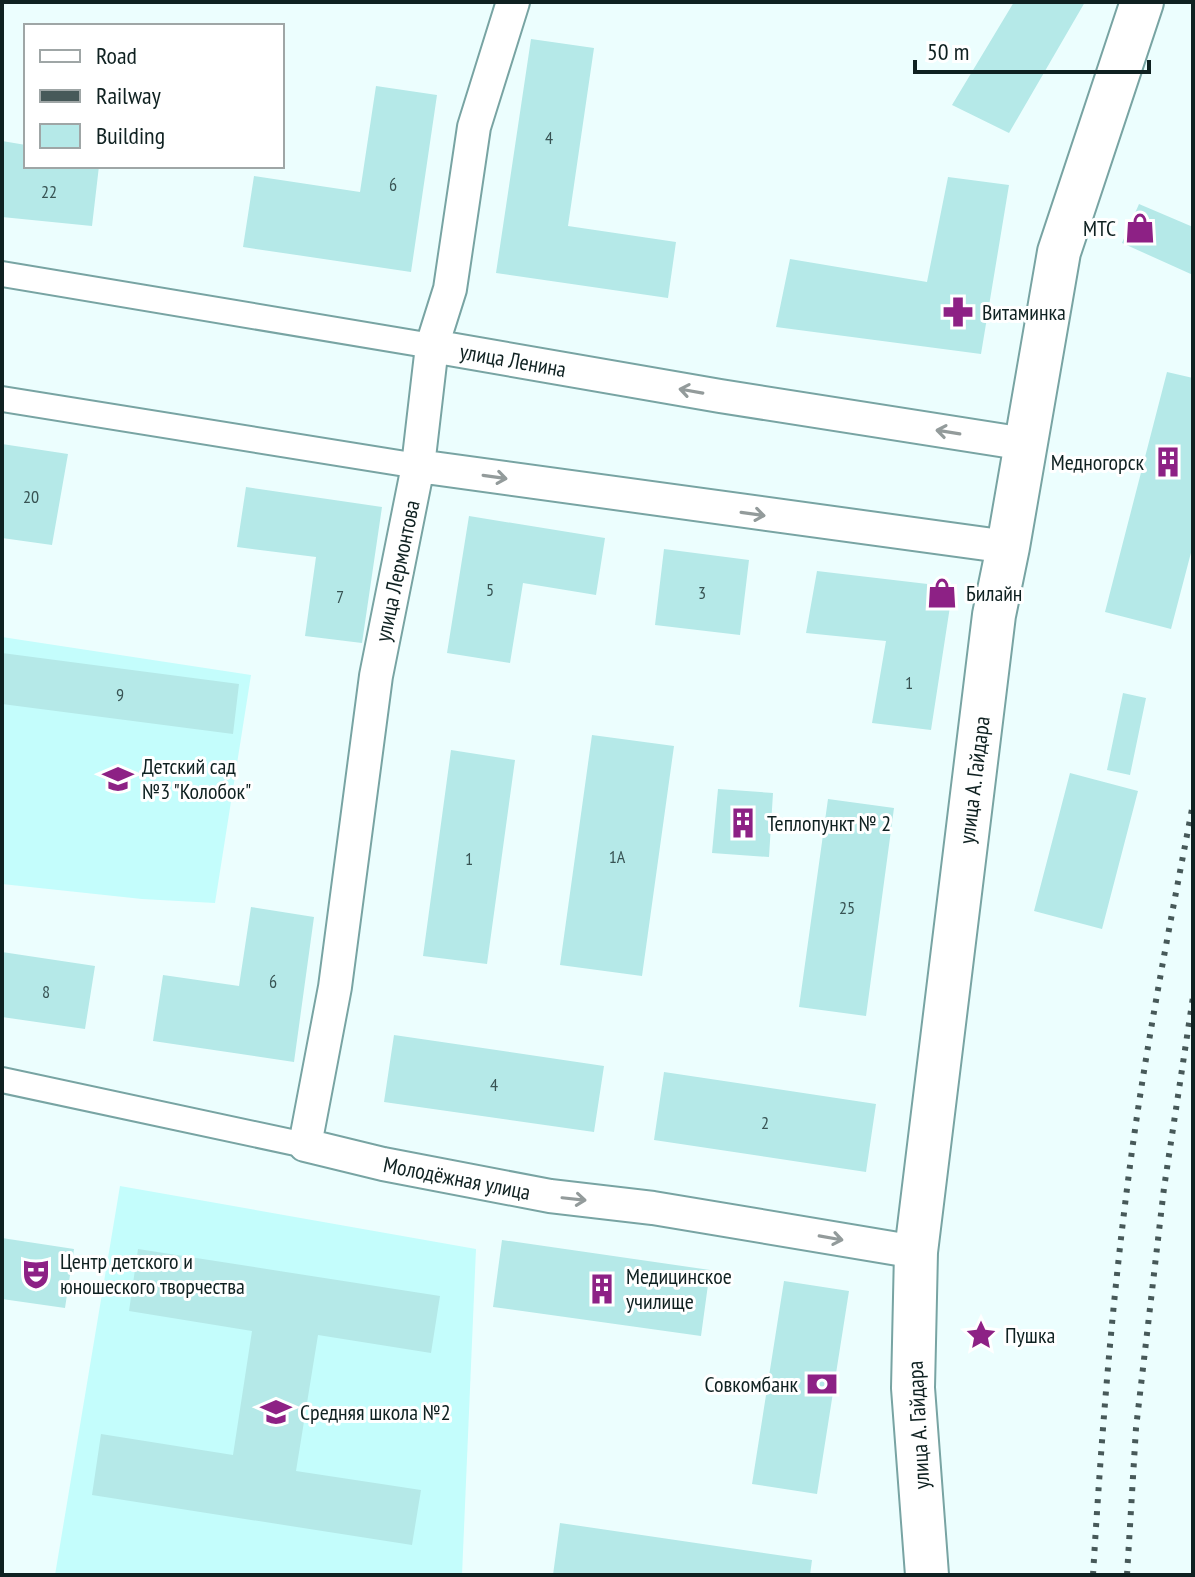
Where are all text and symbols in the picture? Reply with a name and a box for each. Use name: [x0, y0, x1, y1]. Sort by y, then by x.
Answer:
legend: [24, 24, 284, 168]
scale bar: [915, 24, 1149, 74]
text: 50 m: [927, 36, 969, 67]
text: Road: [96, 40, 137, 71]
text: Railway: [96, 80, 161, 111]
text: Building: [96, 120, 165, 151]
house number: 4: [545, 126, 553, 149]
house number: 6: [389, 173, 397, 196]
house number: 22: [41, 180, 57, 203]
shop icon: МТС: [1123, 211, 1157, 245]
place label: МТС: [1083, 214, 1116, 242]
pharmacy icon: Витаминка: [941, 295, 975, 329]
place label: Витаминка: [982, 298, 1066, 326]
street label: улица Ленина: [458, 337, 568, 383]
one-way arrow: [679, 383, 704, 398]
one-way arrow: [936, 424, 961, 439]
building icon: Медногорск: [1151, 445, 1185, 479]
place label: Медногорск: [1051, 448, 1144, 476]
one-way arrow: [482, 470, 507, 485]
house number: 20: [23, 485, 39, 508]
street label: улица Лермонтова: [368, 498, 426, 644]
one-way arrow: [739, 506, 766, 521]
shop icon: Билайн: [925, 576, 959, 610]
house number: 5: [486, 578, 494, 601]
place label: Билайн: [966, 579, 1022, 607]
house number: 3: [698, 581, 706, 604]
house number: 7: [336, 585, 344, 608]
house number: 1: [905, 671, 913, 694]
house number: 9: [116, 683, 124, 706]
street label: улица А. Гайдара: [952, 715, 996, 845]
place label: Детский сад №3 "Колобок": [142, 752, 251, 805]
school or university icon: Детский сад №3 "Колобок": [101, 762, 135, 796]
building icon: Теплопункт № 2: [726, 806, 760, 840]
place label: Теплопункт № 2: [767, 809, 891, 837]
house number: 1А: [609, 845, 626, 868]
house number: 1: [465, 847, 473, 870]
house number: 25: [839, 896, 855, 919]
house number: 6: [269, 970, 277, 993]
house number: 8: [42, 980, 50, 1003]
house number: 4: [490, 1073, 498, 1096]
house number: 2: [761, 1111, 769, 1134]
street label: Молодёжная улица: [381, 1150, 533, 1206]
one-way arrow: [560, 1191, 587, 1206]
one-way arrow: [818, 1231, 843, 1246]
place label: Центр детского и юношеского творчества: [60, 1247, 245, 1300]
theatre icon: Центр детского и юношеского творчества: [19, 1257, 53, 1291]
place label: Медицинское училище: [626, 1262, 732, 1315]
building icon: Медицинское училище: [585, 1272, 619, 1306]
place icon: Пушка: [964, 1318, 998, 1352]
place label: Пушка: [1005, 1321, 1055, 1349]
street label: улица А. Гайдара: [901, 1360, 935, 1490]
bank icon: Совкомбанк: [805, 1367, 839, 1401]
place label: Совкомбанк: [704, 1370, 798, 1398]
school or university icon: Средняя школа №2: [259, 1395, 293, 1429]
place label: Средняя школа №2: [300, 1398, 451, 1426]

